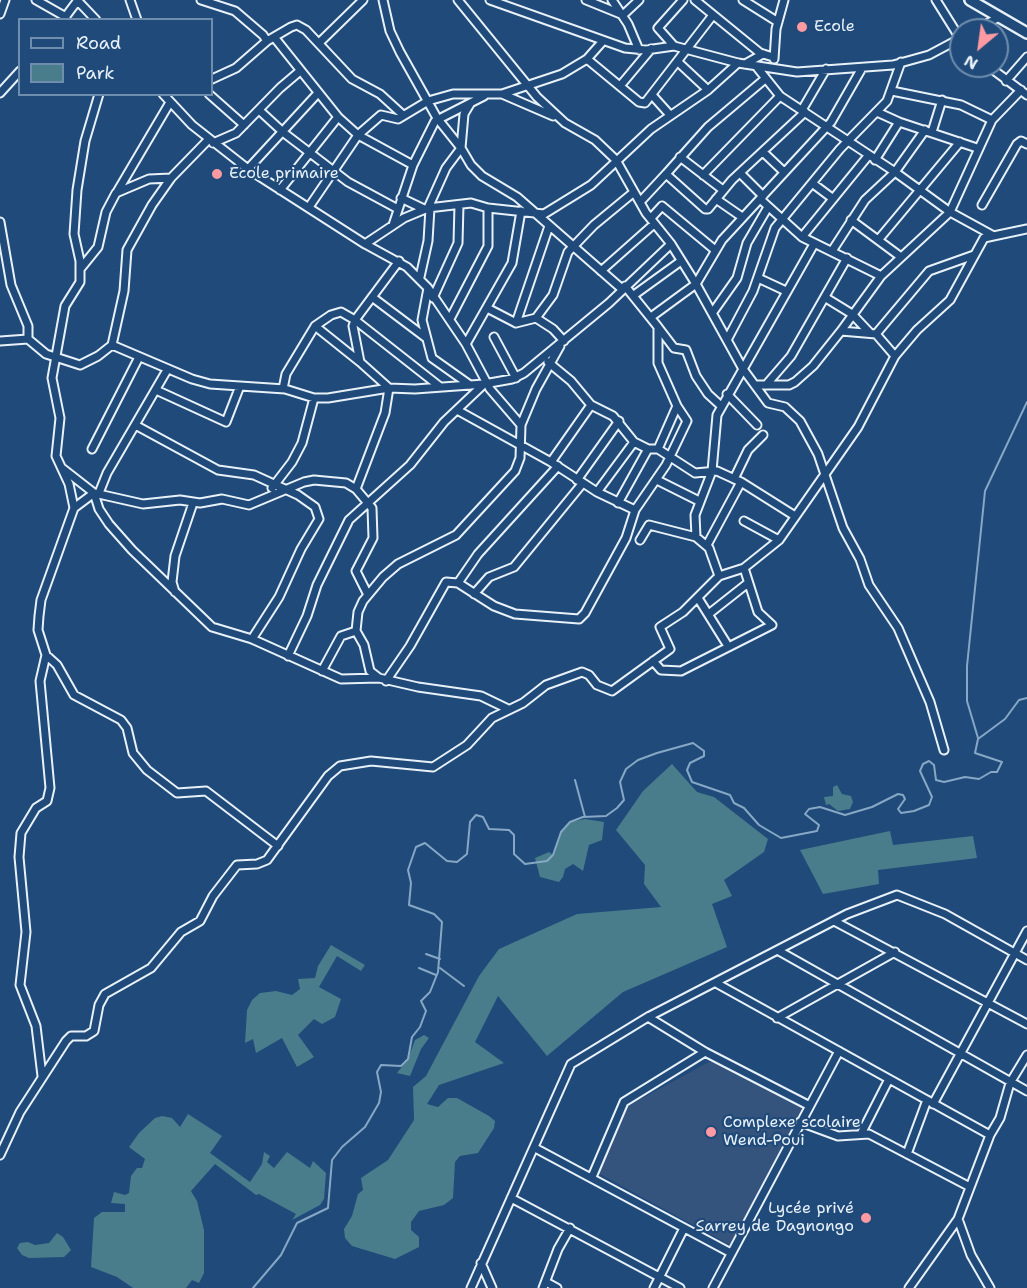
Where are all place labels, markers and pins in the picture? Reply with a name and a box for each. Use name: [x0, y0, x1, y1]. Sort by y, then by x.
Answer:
place label: Ecole: [814, 17, 855, 37]
marker: Ecole: [795, 20, 809, 34]
place label: Ecole primaire: [229, 164, 339, 184]
marker: Ecole primaire: [210, 167, 224, 181]
place label: Complexe scolaire Wend-Poui: [723, 1113, 861, 1151]
marker: Complexe scolaire Wend-Poui: [704, 1125, 718, 1139]
place label: Lycée privé Sarrey de Dagnongo: [696, 1199, 854, 1237]
marker: Lycée privé Sarrey de Dagnongo: [859, 1211, 873, 1225]

